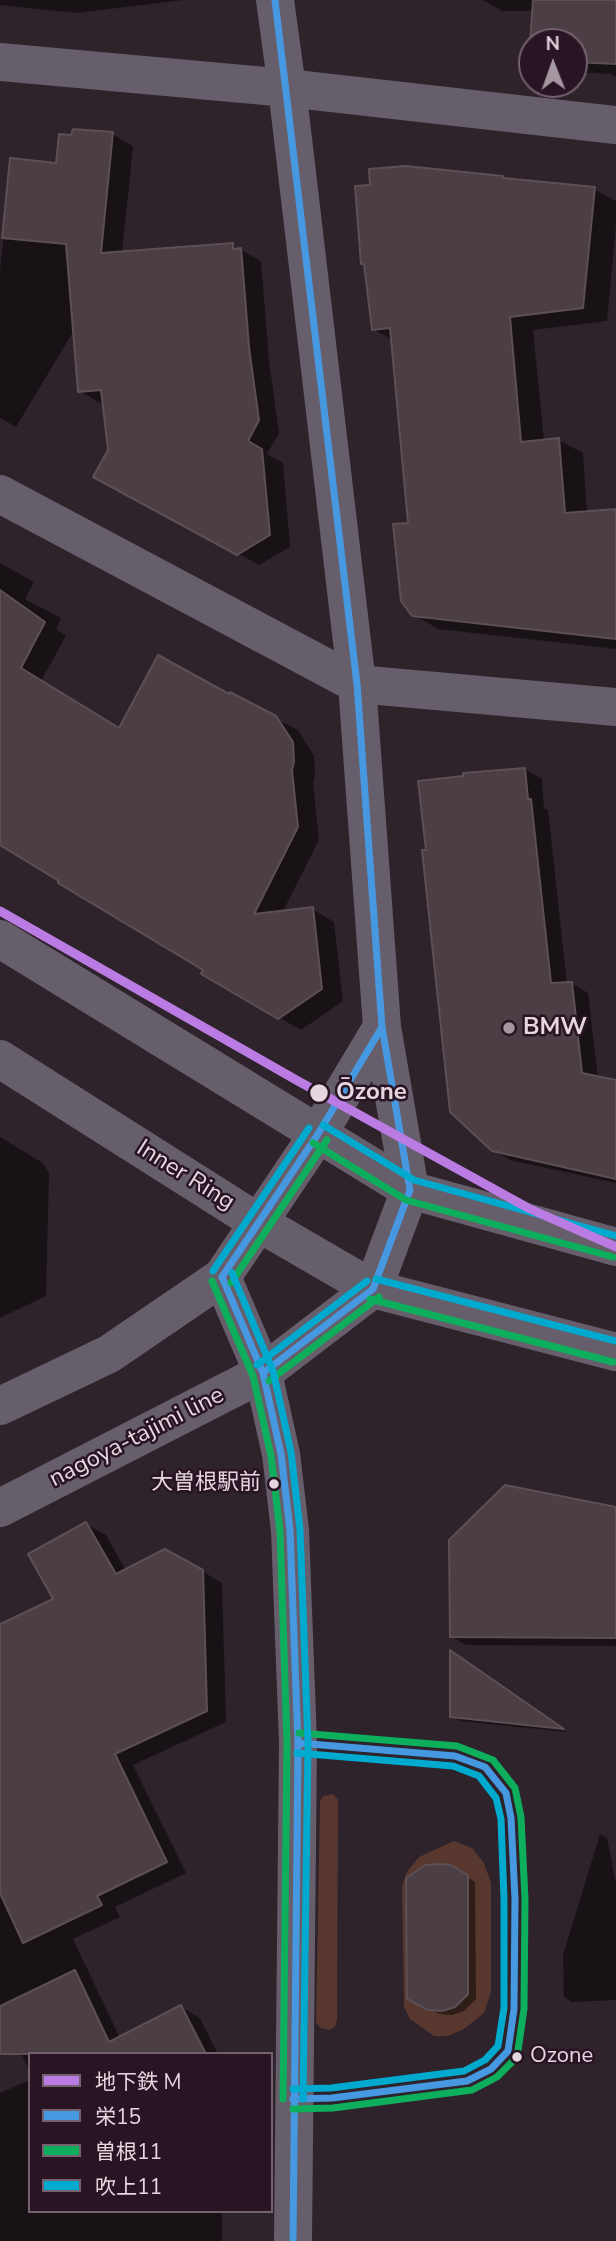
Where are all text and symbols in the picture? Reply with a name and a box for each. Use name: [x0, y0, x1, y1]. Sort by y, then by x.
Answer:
north arrow: [518, 28, 588, 98]
text: N: [545, 31, 560, 57]
place label: BMW: [523, 1014, 587, 1042]
marker: BMW: [501, 1020, 517, 1036]
place label: Ōzone: [336, 1079, 407, 1107]
marker: Ōzone: [308, 1082, 330, 1104]
street label: Inner Ring: [131, 1135, 239, 1217]
street label: nagoya-tajimi line: [45, 1382, 229, 1494]
place label: 大曽根駅前: [151, 1471, 261, 1497]
marker: 大曽根駅前: [267, 1477, 281, 1491]
place label: Ozone: [530, 2044, 593, 2070]
marker: Ozone: [510, 2050, 524, 2064]
legend: [28, 2052, 273, 2213]
text: 地下鉄 M: [95, 2068, 181, 2096]
text: 栄15: [95, 2103, 141, 2131]
text: 曽根11: [95, 2138, 162, 2166]
text: 吹上11: [95, 2173, 162, 2201]

